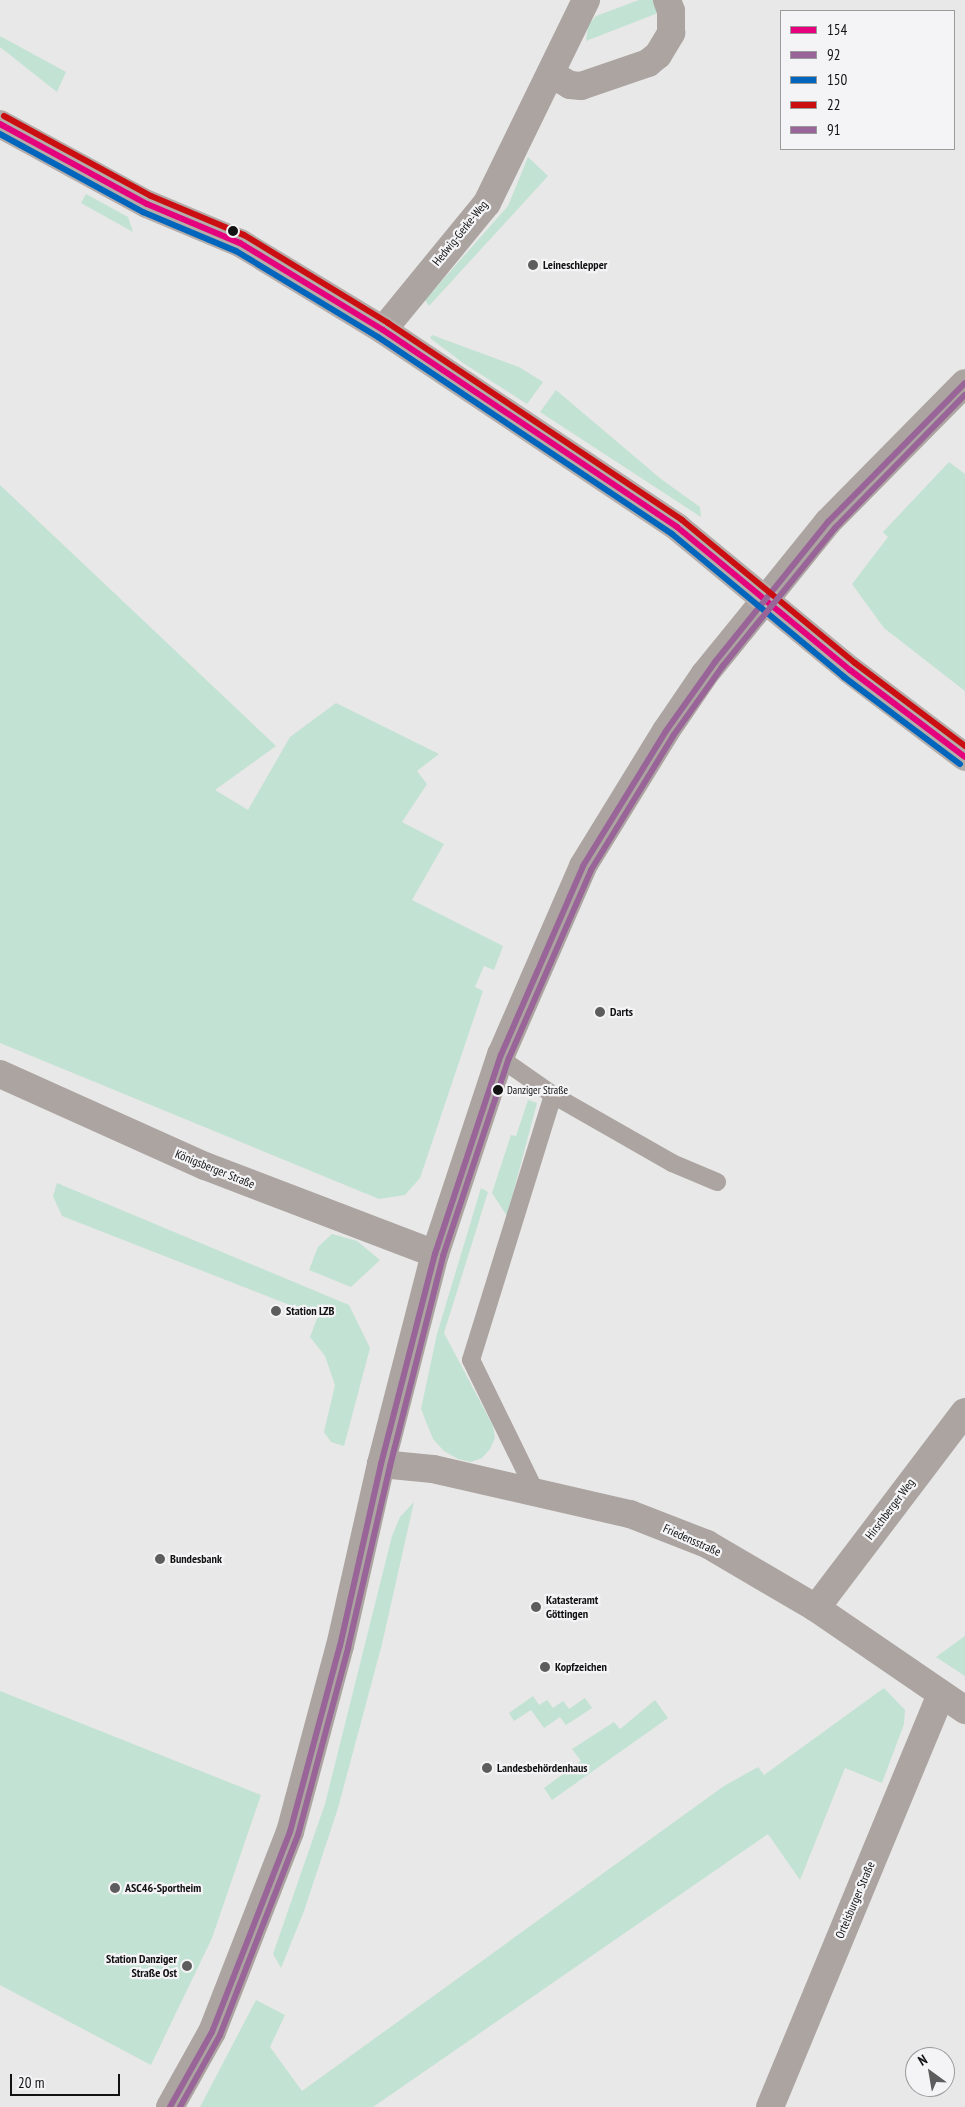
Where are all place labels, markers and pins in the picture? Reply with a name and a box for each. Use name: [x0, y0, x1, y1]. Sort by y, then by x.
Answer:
unlabelled marker: [228, 226, 238, 236]
place label: Leineschlepper: [543, 258, 607, 272]
marker: Leineschlepper: [527, 259, 539, 271]
place label: Darts: [610, 1005, 633, 1019]
marker: Darts: [594, 1006, 606, 1018]
place label: Danziger Straße: [507, 1083, 568, 1097]
marker: Danziger Straße: [493, 1085, 503, 1095]
place label: Station LZB: [286, 1304, 334, 1318]
marker: Station LZB: [270, 1305, 282, 1317]
place label: Bundesbank: [170, 1552, 222, 1566]
marker: Bundesbank: [154, 1553, 166, 1565]
place label: Katasteramt Göttingen: [546, 1593, 598, 1621]
marker: Katasteramt Göttingen: [530, 1601, 542, 1613]
place label: Kopfzeichen: [555, 1660, 607, 1674]
marker: Kopfzeichen: [539, 1661, 551, 1673]
place label: Landesbehördenhaus: [497, 1761, 588, 1775]
marker: Landesbehördenhaus: [481, 1762, 493, 1774]
place label: ASC46-Sportheim: [125, 1881, 201, 1895]
marker: ASC46-Sportheim: [109, 1882, 121, 1894]
place label: Station Danziger Straße Ost: [106, 1952, 177, 1980]
marker: Station Danziger Straße Ost: [181, 1960, 193, 1972]

